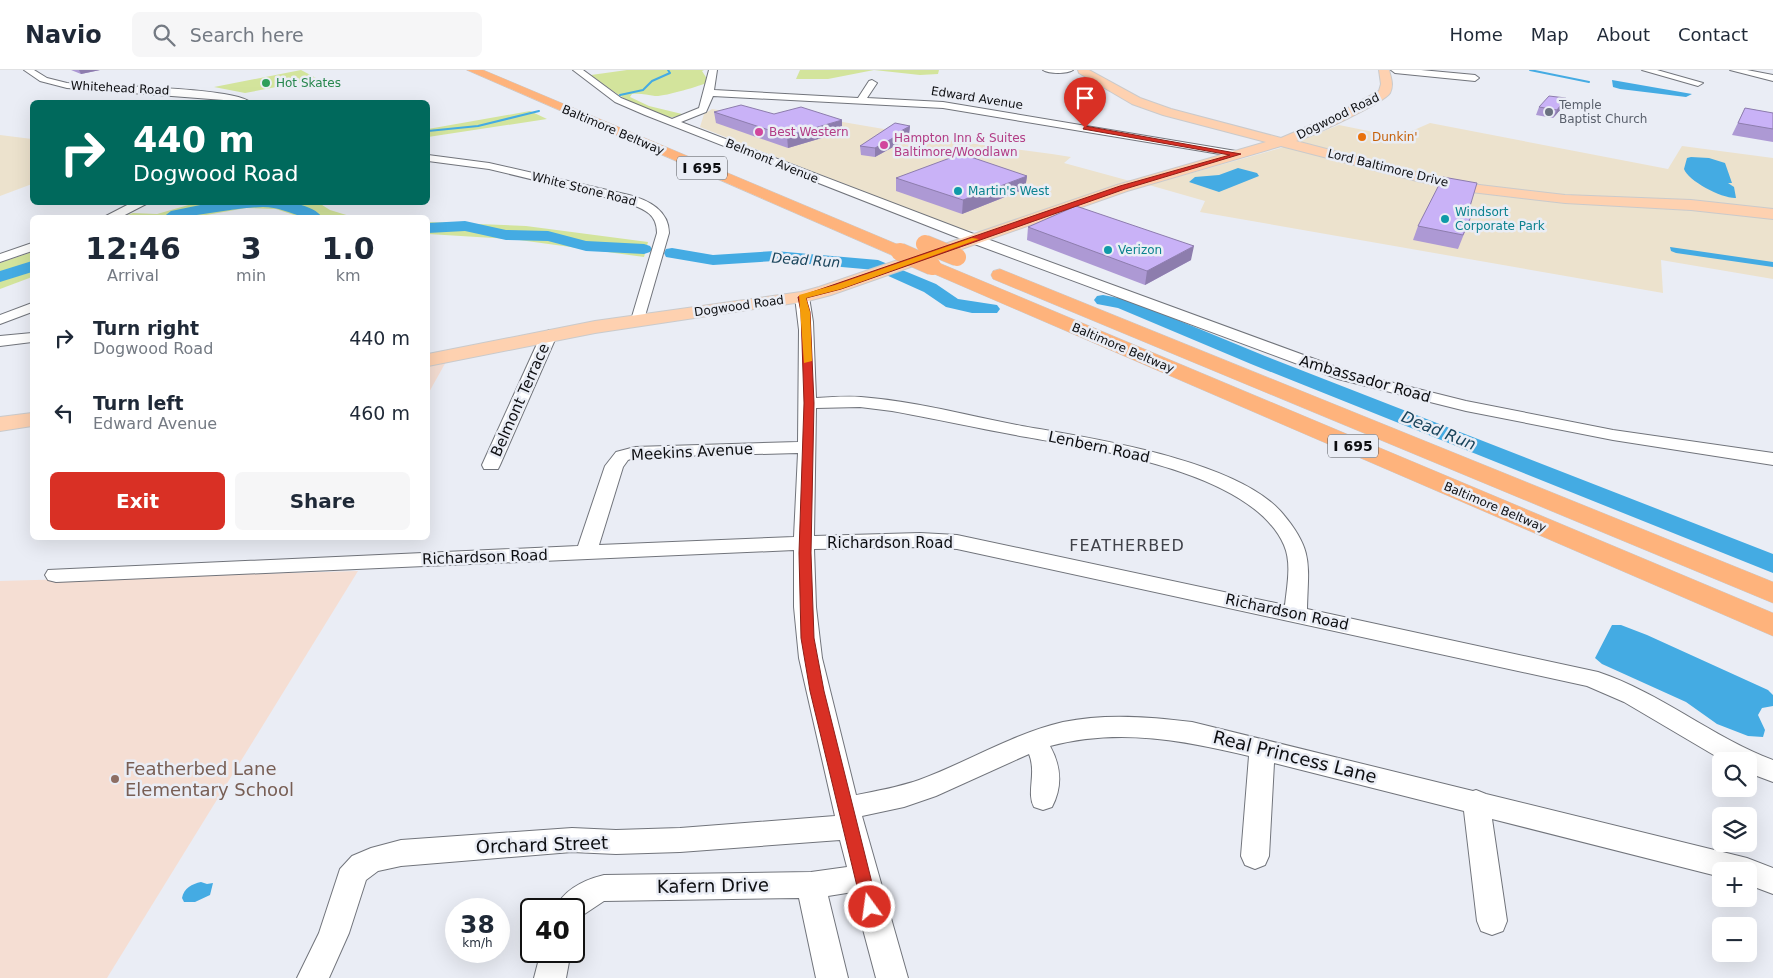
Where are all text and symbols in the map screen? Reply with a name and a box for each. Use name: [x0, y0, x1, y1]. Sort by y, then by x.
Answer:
search box: [132, 12, 482, 57]
text: Navio: [25, 21, 102, 49]
icon: search: [150, 21, 178, 49]
text: Search here: [190, 24, 304, 46]
text: Home: [1450, 24, 1503, 45]
text: Map: [1531, 24, 1569, 45]
text: About: [1597, 24, 1650, 45]
text: Contact: [1678, 24, 1748, 45]
place label: Hot Skates: [276, 76, 341, 90]
marker: Hot Skates: [260, 77, 272, 89]
pin: [1064, 77, 1106, 128]
street label: Whitehead Road: [70, 78, 170, 98]
street label: Edward Avenue: [930, 84, 1024, 112]
icon: arrive: [1071, 84, 1099, 112]
street label: Dogwood Road: [1294, 90, 1382, 142]
place label: Temple Baptist Church: [1558, 98, 1647, 126]
street label: Baltimore Beltway: [560, 102, 666, 158]
marker: Temple Baptist Church: [1543, 106, 1555, 118]
icon: right: [50, 120, 115, 185]
text: 440 m: [133, 120, 255, 160]
place label: Best Western: [769, 125, 849, 139]
marker: Best Western: [753, 126, 765, 138]
place label: Dunkin': [1372, 130, 1418, 144]
place label: Hampton Inn & Suites Baltimore/Woodlawn: [894, 131, 1026, 159]
marker: Dunkin': [1356, 131, 1368, 143]
street label: Belmont Avenue: [724, 136, 820, 186]
marker: Hampton Inn & Suites Baltimore/Woodlawn: [878, 139, 890, 151]
street label: Lord Baltimore Drive: [1326, 146, 1450, 190]
road number: I 695: [677, 156, 727, 180]
text: Dogwood Road: [133, 161, 298, 186]
street label: White Stone Road: [530, 169, 638, 209]
place label: Martin's West: [968, 184, 1049, 198]
marker: Martin's West: [952, 185, 964, 197]
place label: Windsort Corporate Park: [1455, 205, 1545, 233]
marker: Windsort Corporate Park: [1439, 213, 1451, 225]
text: 12:46: [85, 231, 181, 266]
text: 3: [241, 231, 262, 266]
text: 1.0: [322, 231, 375, 266]
place label: Verizon: [1118, 243, 1162, 257]
marker: Verizon: [1102, 244, 1114, 256]
water label: Dead Run: [771, 250, 841, 270]
text: Arrival: [107, 266, 159, 285]
text: min: [236, 266, 266, 285]
text: km: [336, 266, 361, 285]
street label: Dogwood Road: [693, 293, 785, 319]
text: Turn right: [93, 317, 199, 339]
street label: Baltimore Beltway: [1070, 320, 1176, 376]
icon: right: [50, 324, 78, 352]
text: 440 m: [349, 327, 410, 349]
text: Dogwood Road: [93, 339, 213, 358]
street label: Belmont Terrace: [487, 341, 553, 459]
street label: Ambassador Road: [1297, 352, 1433, 406]
text: Turn left: [93, 392, 184, 414]
icon: left: [50, 399, 78, 427]
text: 460 m: [349, 402, 410, 424]
water label: Dead Run: [1399, 407, 1479, 454]
text: Edward Avenue: [93, 414, 217, 433]
street label: Lenbern Road: [1047, 427, 1151, 467]
road number: I 695: [1328, 434, 1378, 458]
street label: Meekins Avenue: [631, 440, 753, 464]
button: Exit: [50, 472, 225, 530]
button: Share: [235, 472, 410, 530]
street label: Baltimore Beltway: [1442, 479, 1548, 535]
street label: Richardson Road: [827, 534, 953, 552]
district label: FEATHERBED: [1069, 536, 1185, 555]
street label: Richardson Road: [422, 546, 548, 568]
street label: Richardson Road: [1224, 590, 1350, 634]
street label: Real Princess Lane: [1211, 726, 1379, 787]
map controls: [1712, 752, 1757, 962]
button: search: [1712, 752, 1757, 797]
place label: Featherbed Lane Elementary School: [125, 758, 294, 800]
marker: Featherbed Lane Elementary School: [109, 773, 121, 785]
button: layers: [1712, 807, 1757, 852]
street label: Orchard Street: [475, 832, 609, 857]
button: +: [1712, 862, 1757, 907]
street label: Kafern Drive: [657, 874, 769, 897]
position arrow: [843, 880, 895, 932]
speed limit sign: 40: [520, 898, 585, 963]
text: 38: [460, 910, 495, 939]
button: −: [1712, 917, 1757, 962]
text: km/h: [462, 936, 493, 950]

